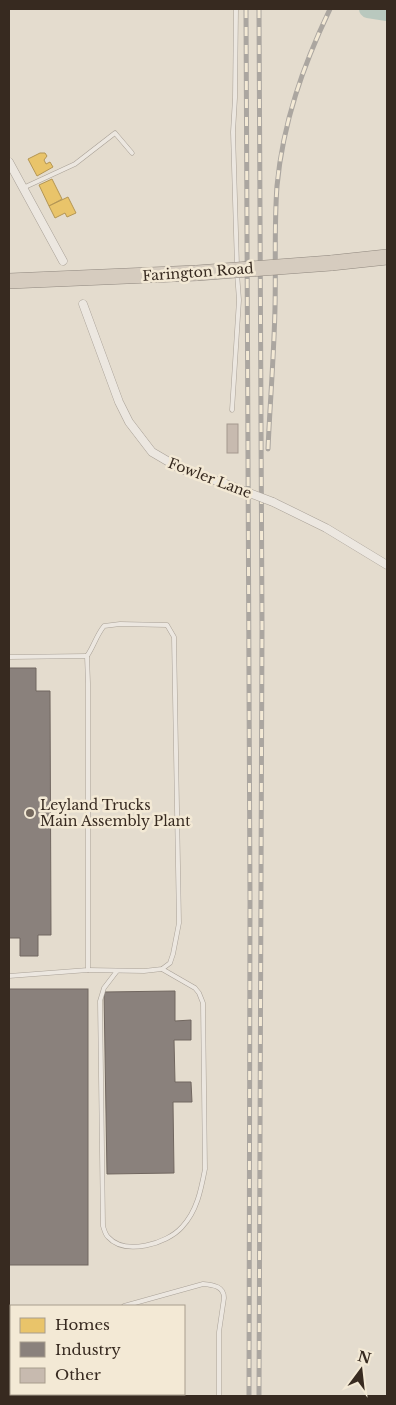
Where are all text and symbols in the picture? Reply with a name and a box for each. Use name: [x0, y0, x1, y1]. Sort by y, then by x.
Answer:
street label: Farington Road: [142, 259, 255, 285]
street label: Fowler Lane: [166, 454, 254, 502]
place label: Leyland Trucks Main Assembly Plant: [40, 796, 191, 830]
marker: Leyland Trucks Main Assembly Plant: [24, 807, 36, 819]
legend: [10, 1305, 185, 1395]
text: Homes: [55, 1315, 110, 1334]
text: Industry: [55, 1340, 121, 1359]
north arrow: [336, 1345, 386, 1395]
text: N: [356, 1347, 373, 1368]
text: Other: [55, 1365, 102, 1384]

